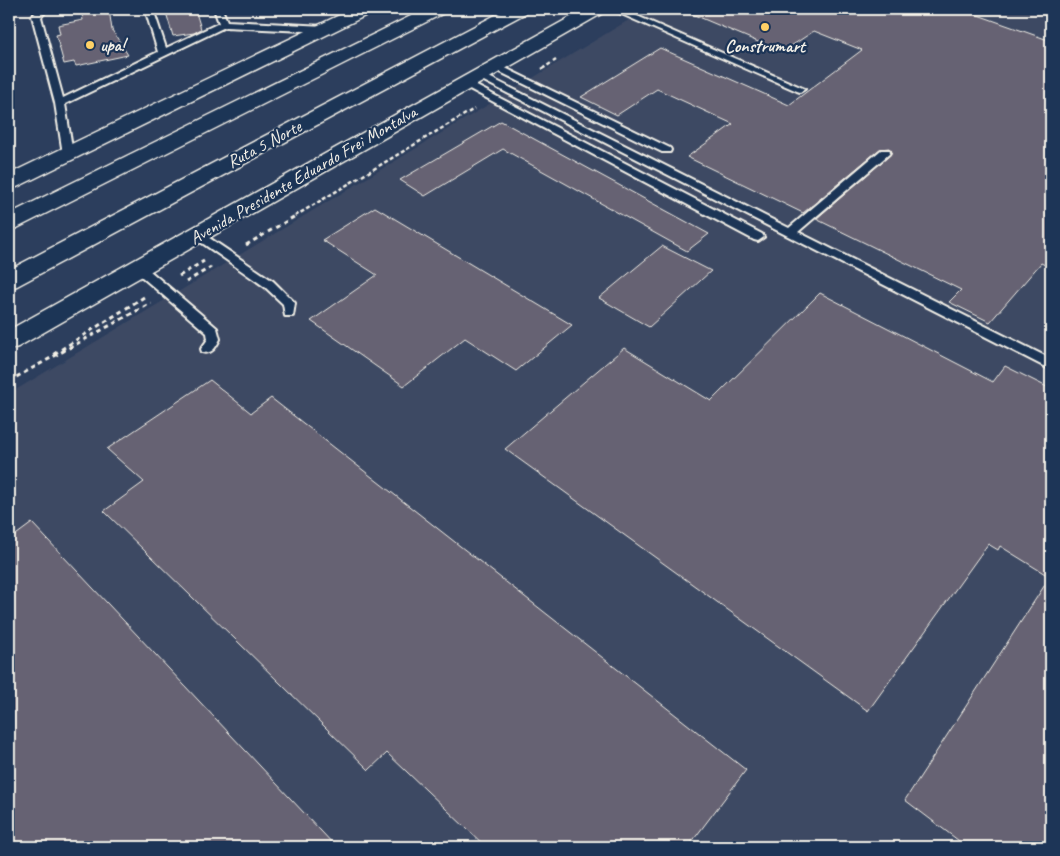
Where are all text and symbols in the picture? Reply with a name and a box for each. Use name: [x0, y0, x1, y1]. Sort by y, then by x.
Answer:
marker: Construmart: [759, 21, 771, 33]
place label: upa!: [100, 34, 129, 56]
place label: Construmart: [725, 35, 807, 57]
marker: upa!: [84, 39, 96, 51]
street label: Avenida Presidente Eduardo Frei Montalva: [186, 100, 422, 249]
street label: Ruta 5 Norte: [223, 115, 306, 173]

